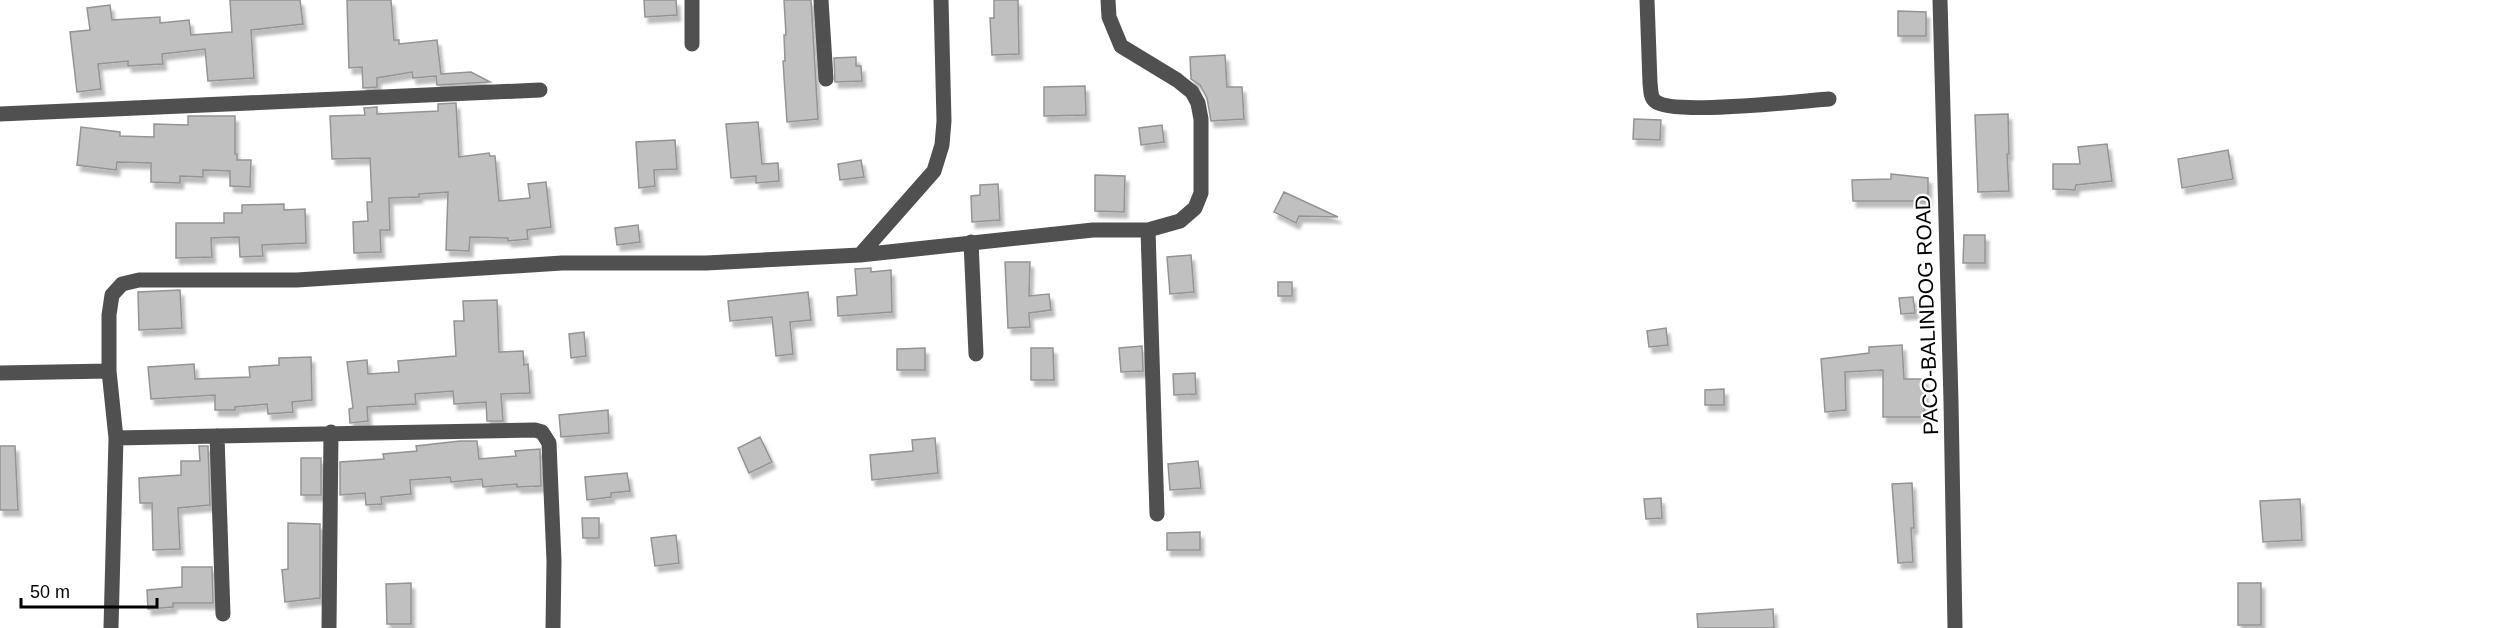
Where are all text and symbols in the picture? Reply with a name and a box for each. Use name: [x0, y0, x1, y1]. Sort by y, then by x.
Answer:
street label: PACO-BALINDOG ROAD: [1911, 195, 1942, 435]
scale bar: [21, 571, 158, 609]
text: 50 m: [30, 582, 70, 602]

